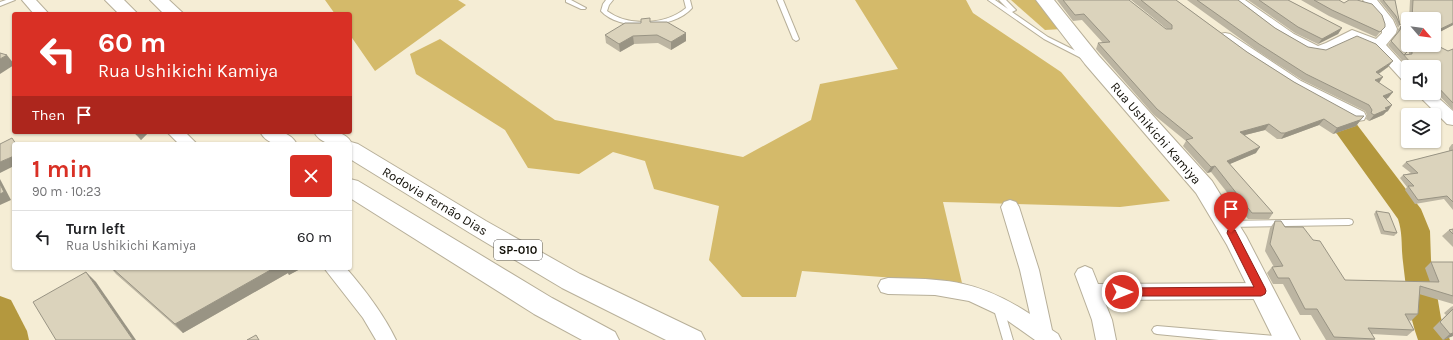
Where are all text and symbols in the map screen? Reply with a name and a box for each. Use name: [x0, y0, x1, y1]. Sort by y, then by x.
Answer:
north arrow: [1401, 12, 1441, 52]
map controls: [1401, 12, 1441, 148]
text: 60 m: [98, 26, 166, 59]
icon: left: [32, 28, 84, 80]
text: Rua Ushikichi Kamiya: [98, 60, 278, 82]
button: sound: [1401, 60, 1441, 100]
street label: Rua Ushikichi Kamiya: [1108, 79, 1204, 187]
icon: arrive: [73, 104, 95, 126]
text: Then: [32, 106, 65, 124]
button: layers: [1401, 108, 1441, 148]
text: 1 min: [32, 155, 92, 183]
button: close: [290, 155, 332, 197]
street label: Rodovia Fernão Dias: [380, 164, 490, 238]
text: 90 m · 10:23: [32, 184, 101, 199]
pin: [1214, 192, 1248, 233]
icon: arrive: [1220, 198, 1242, 220]
text: Turn left: [66, 220, 125, 238]
icon: left: [32, 226, 54, 248]
text: 60 m: [297, 228, 332, 246]
text: Rua Ushikichi Kamiya: [66, 238, 196, 253]
road number: SP-010: [494, 240, 542, 260]
position arrow: [1101, 271, 1143, 313]

